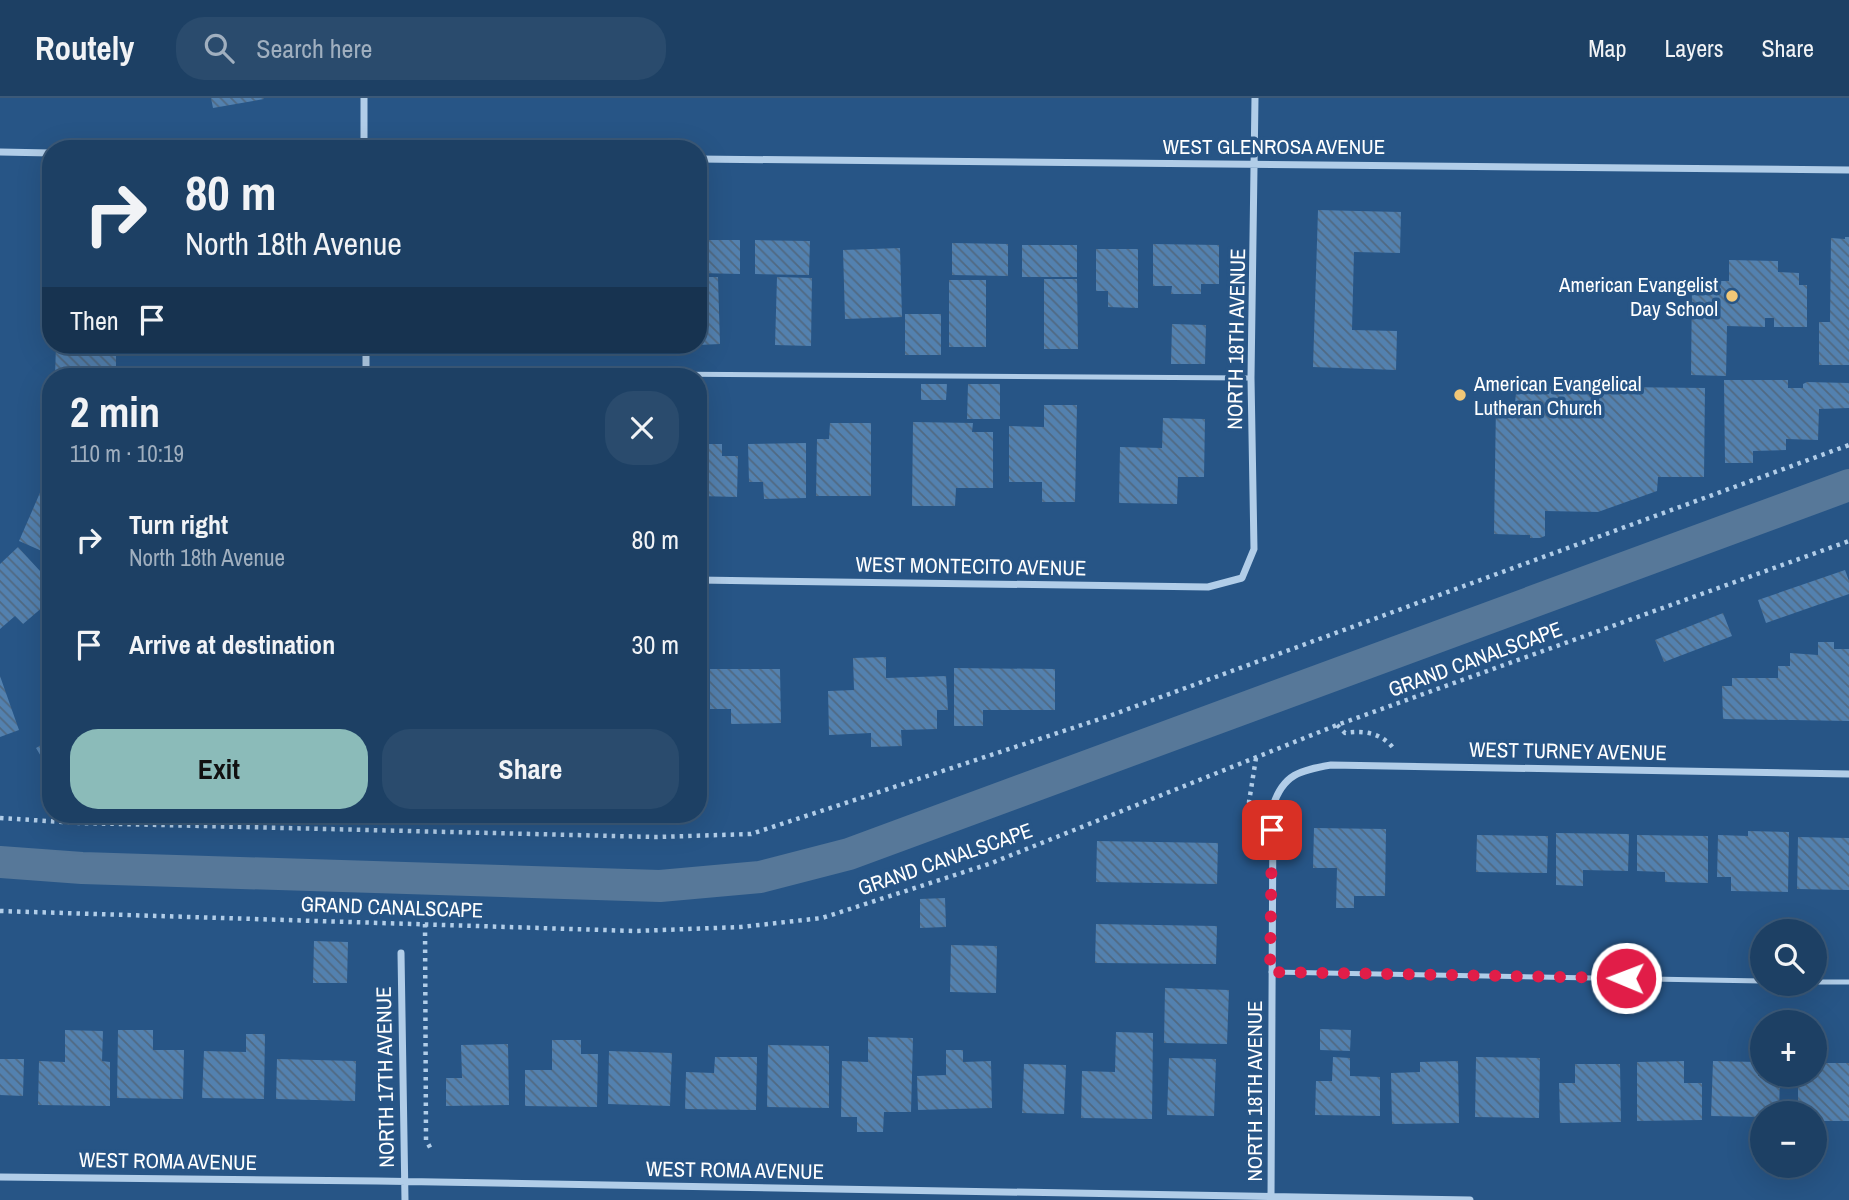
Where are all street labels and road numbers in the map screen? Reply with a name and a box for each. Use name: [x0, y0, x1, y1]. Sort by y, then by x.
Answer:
street label: WEST GLENROSA AVENUE: [1163, 132, 1385, 161]
street label: NORTH 18TH AVENUE: [1220, 248, 1252, 430]
street label: WEST MONTECITO AVENUE: [855, 549, 1087, 583]
street label: GRAND CANALSCAPE: [1384, 614, 1566, 704]
street label: WEST TURNEY AVENUE: [1469, 735, 1667, 767]
street label: GRAND CANALSCAPE: [854, 816, 1036, 902]
street label: GRAND CANALSCAPE: [300, 889, 484, 925]
street label: NORTH 17TH AVENUE: [369, 986, 401, 1168]
street label: NORTH 18TH AVENUE: [1240, 1000, 1269, 1182]
street label: WEST ROMA AVENUE: [79, 1145, 257, 1177]
street label: WEST ROMA AVENUE: [646, 1154, 824, 1186]

